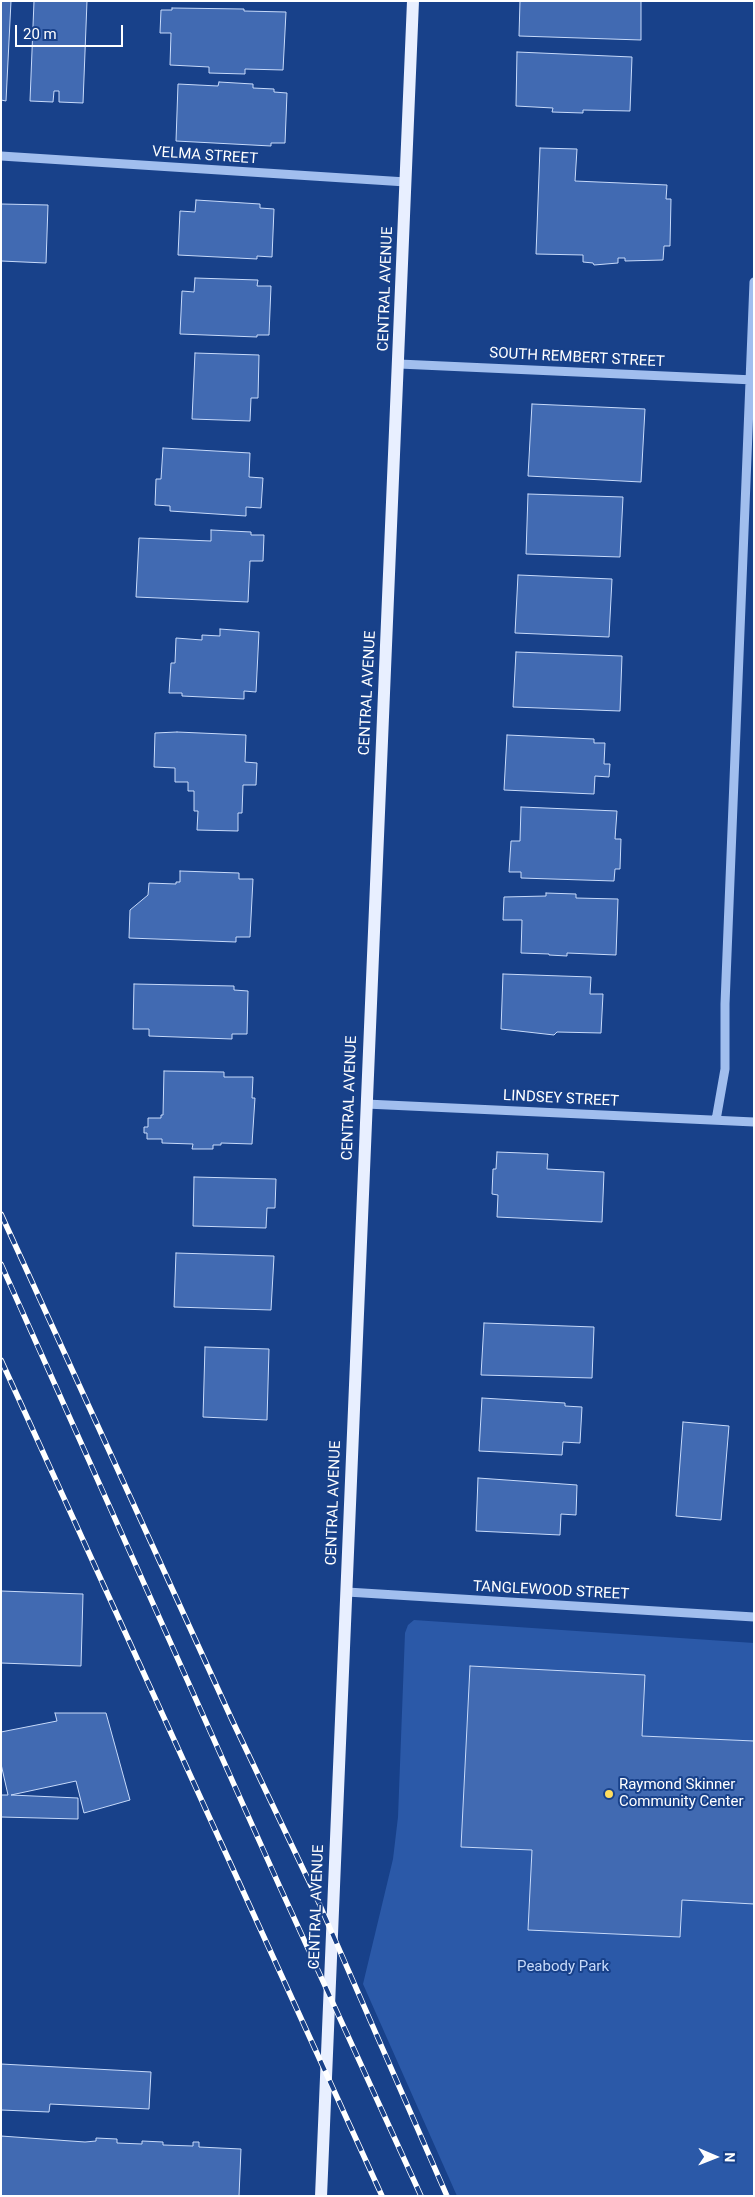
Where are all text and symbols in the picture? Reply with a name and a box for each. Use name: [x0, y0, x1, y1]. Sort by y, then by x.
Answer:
scale bar: [18, 15, 125, 47]
text: 20 m: [23, 25, 57, 43]
street label: VELMA STREET: [151, 143, 259, 169]
street label: CENTRAL AVENUE: [375, 226, 397, 352]
street label: SOUTH REMBERT STREET: [489, 344, 665, 372]
street label: CENTRAL AVENUE: [356, 630, 380, 756]
street label: CENTRAL AVENUE: [339, 1035, 361, 1161]
street label: LINDSEY STREET: [503, 1087, 619, 1111]
street label: CENTRAL AVENUE: [323, 1440, 345, 1566]
street label: TANGLEWOOD STREET: [472, 1578, 630, 1604]
place label: Raymond Skinner Community Center: [619, 1776, 743, 1811]
marker: Raymond Skinner Community Center: [603, 1788, 615, 1800]
street label: CENTRAL AVENUE: [306, 1844, 328, 1970]
park label: Peabody Park: [517, 1958, 609, 1976]
north arrow: [690, 2132, 740, 2182]
text: N: [722, 2152, 738, 2162]

